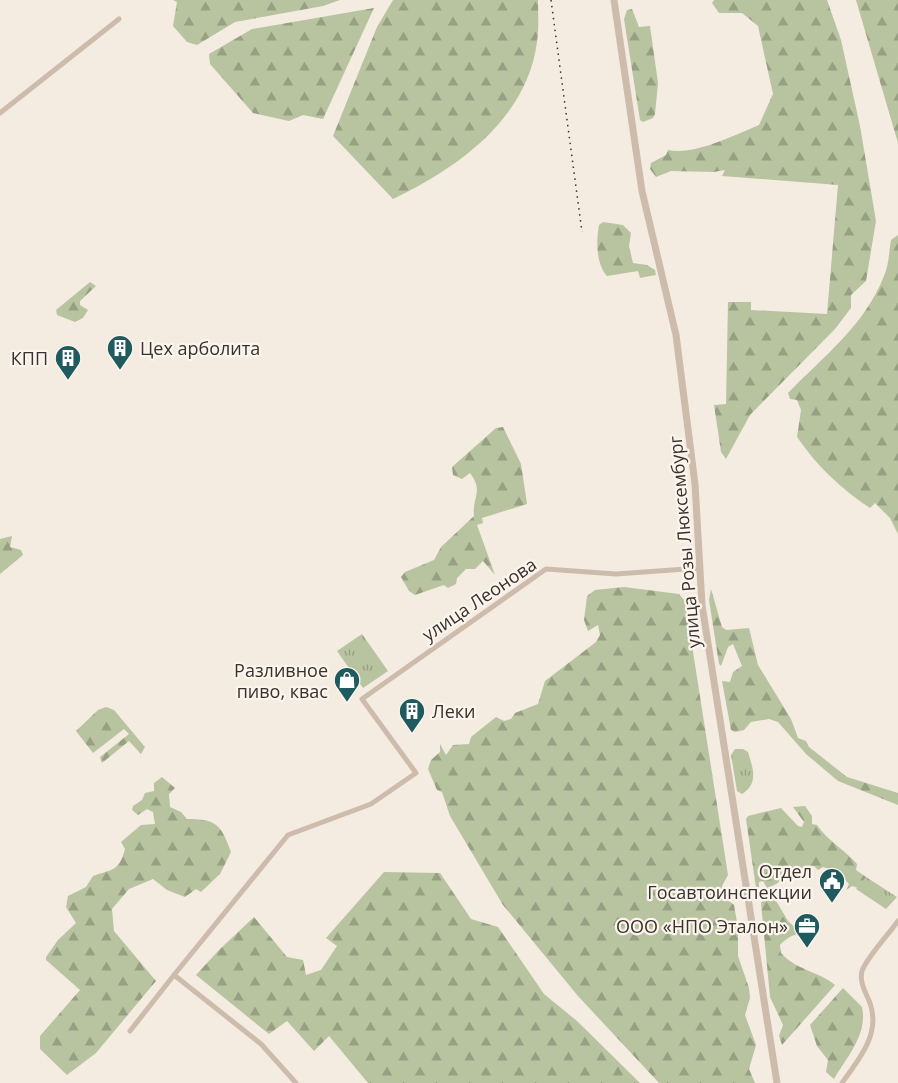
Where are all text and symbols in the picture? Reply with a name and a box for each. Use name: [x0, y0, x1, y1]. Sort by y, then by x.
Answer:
building icon: Цех арболита: [105, 333, 135, 371]
place label: Цех арболита: [140, 336, 260, 360]
building icon: КПП: [53, 343, 83, 381]
place label: КПП: [11, 346, 48, 370]
street label: улица Розы Люксембург: [663, 435, 705, 649]
street label: улица Леонова: [417, 552, 541, 646]
place label: Разливное пиво, квас: [234, 658, 328, 703]
shop icon: Разливное пиво, квас: [332, 665, 362, 703]
building icon: Леки: [397, 696, 427, 734]
place label: Леки: [432, 699, 476, 723]
place label: Отдел Госавтоинспекции: [647, 859, 812, 904]
public building icon: Отдел Госавтоинспекции: [817, 866, 847, 904]
office icon: ООО «НПО Эталон»: [792, 911, 822, 949]
place label: ООО «НПО Эталон»: [616, 914, 788, 938]

